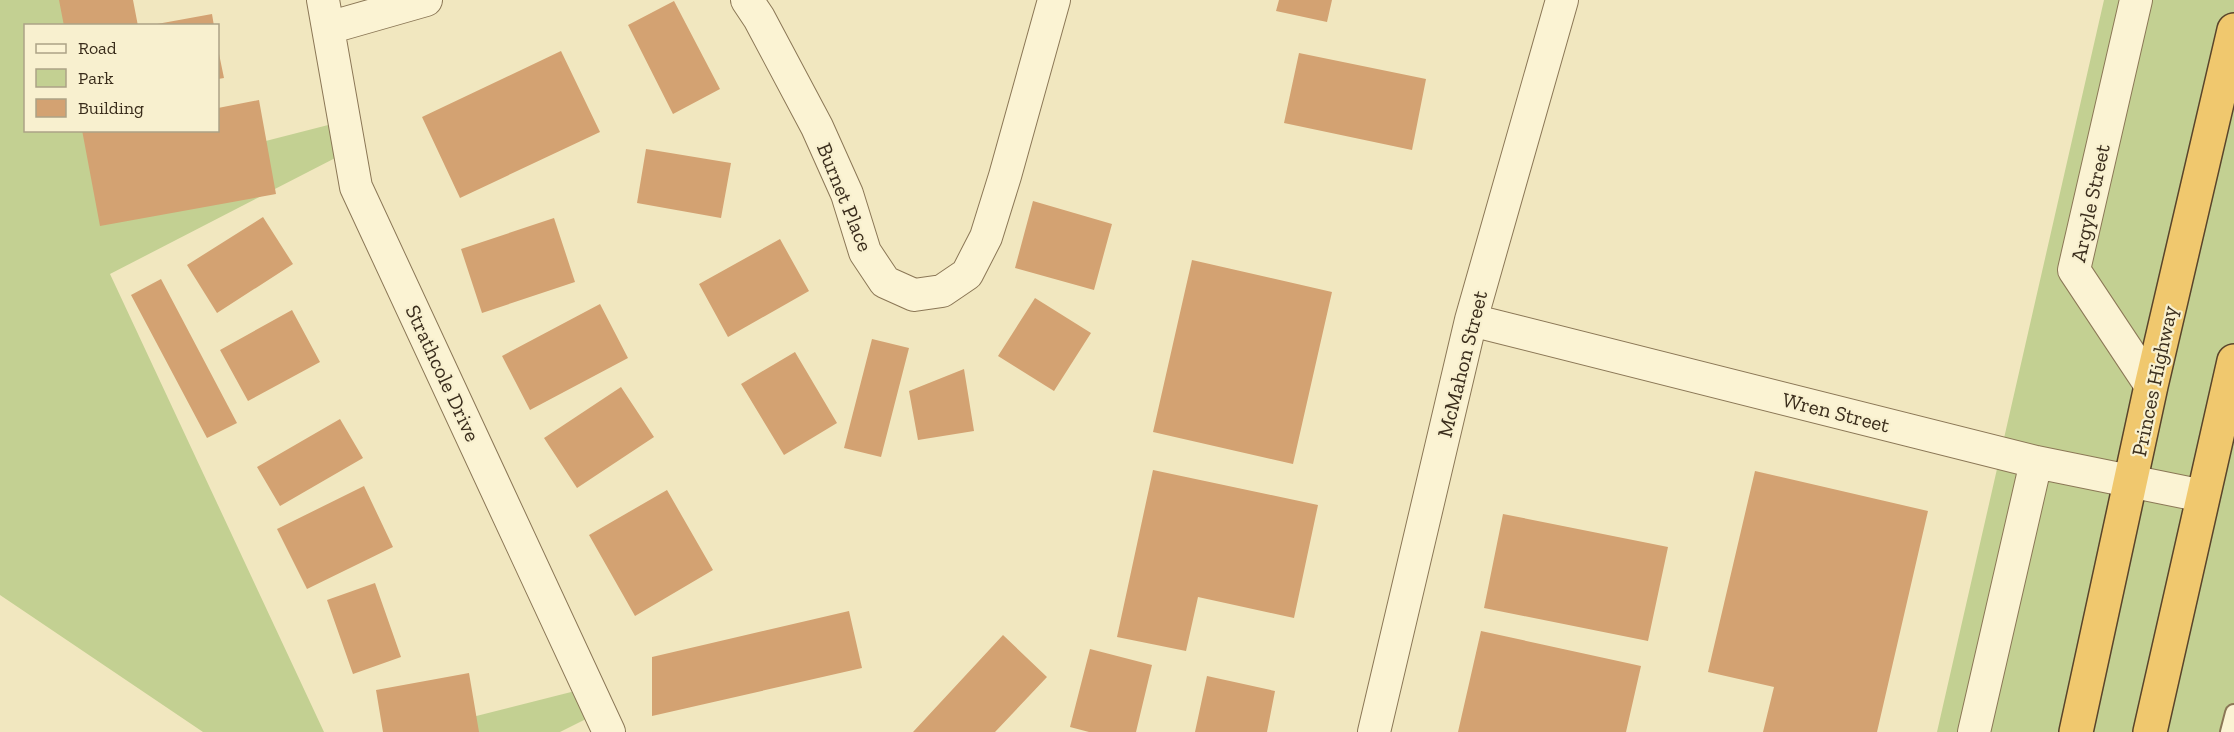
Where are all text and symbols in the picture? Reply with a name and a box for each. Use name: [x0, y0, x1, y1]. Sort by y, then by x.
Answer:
legend: [24, 24, 219, 132]
text: Road: [78, 37, 117, 59]
text: Park: [78, 67, 114, 89]
text: Building: [78, 97, 144, 119]
street label: Burnet Place: [812, 139, 878, 255]
street label: Argyle Street: [2065, 142, 2115, 264]
street label: McMahon Street: [1432, 288, 1492, 440]
street label: Strathcole Drive: [400, 301, 486, 445]
street label: Princes Highway: [2126, 303, 2182, 459]
street label: Wren Street: [1780, 387, 1892, 437]

